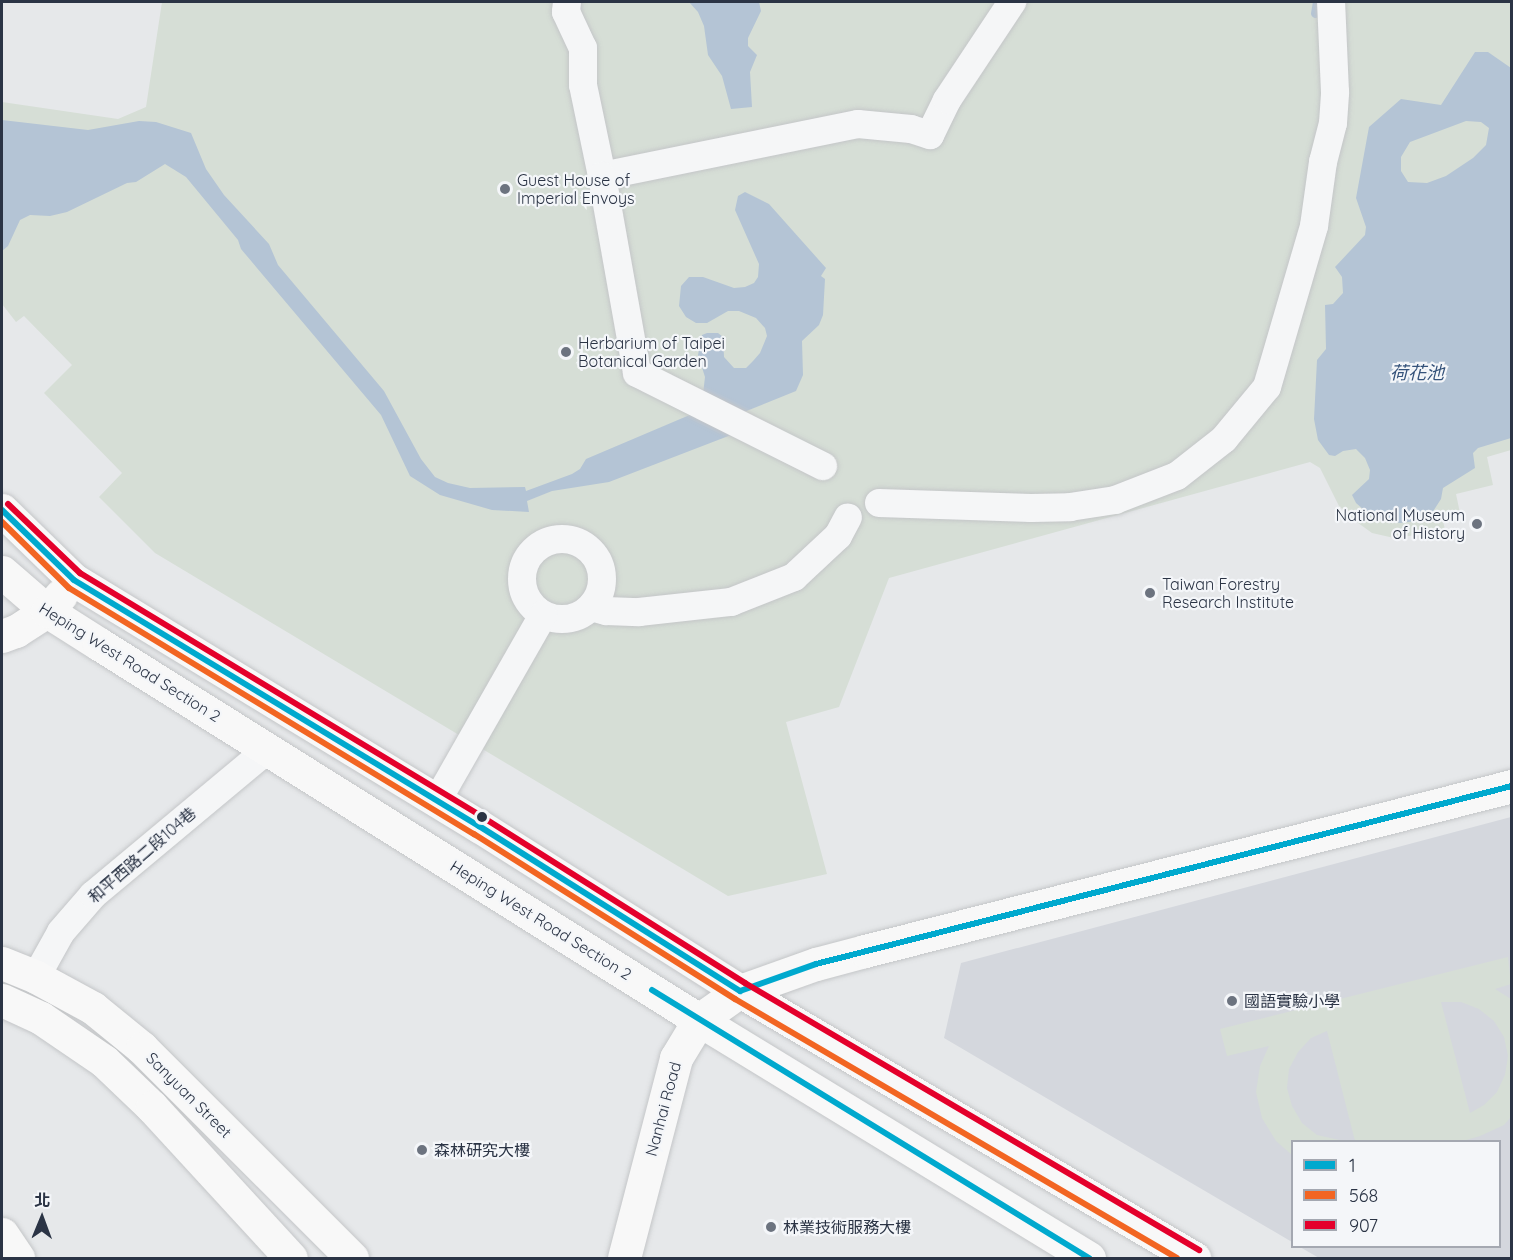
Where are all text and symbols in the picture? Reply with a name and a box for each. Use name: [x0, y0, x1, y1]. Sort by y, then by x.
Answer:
place label: Guest House of Imperial Envoys: [517, 170, 634, 208]
marker: Guest House of Imperial Envoys: [498, 182, 512, 196]
place label: Herbarium of Taipei Botanical Garden: [578, 333, 725, 371]
marker: Herbarium of Taipei Botanical Garden: [559, 345, 573, 359]
water label: 荷花池: [1390, 362, 1444, 384]
place label: National Museum of History: [1336, 505, 1465, 543]
marker: National Museum of History: [1470, 517, 1484, 531]
place label: Taiwan Forestry Research Institute: [1162, 574, 1294, 612]
marker: Taiwan Forestry Research Institute: [1143, 586, 1157, 600]
street label: Heping West Road Section 2: [36, 598, 224, 726]
street label: 和平西路二段104巷: [84, 803, 200, 907]
unlabelled marker: [476, 811, 488, 823]
street label: Heping West Road Section 2: [447, 856, 635, 984]
place label: 國語實驗小學: [1244, 991, 1340, 1011]
marker: 國語實驗小學: [1225, 994, 1239, 1008]
street label: Sanyuan Street: [142, 1048, 236, 1142]
street label: Nanhai Road: [641, 1060, 685, 1158]
place label: 森林研究大樓: [434, 1140, 530, 1160]
legend: [1291, 1140, 1501, 1248]
marker: 森林研究大樓: [415, 1143, 429, 1157]
text: 1: [1349, 1154, 1356, 1177]
text: 568: [1349, 1184, 1378, 1207]
north arrow: [12, 1188, 72, 1248]
text: 北: [34, 1190, 50, 1210]
text: 907: [1349, 1214, 1378, 1237]
place label: 林業技術服務大樓: [783, 1217, 911, 1237]
marker: 林業技術服務大樓: [764, 1220, 778, 1234]

